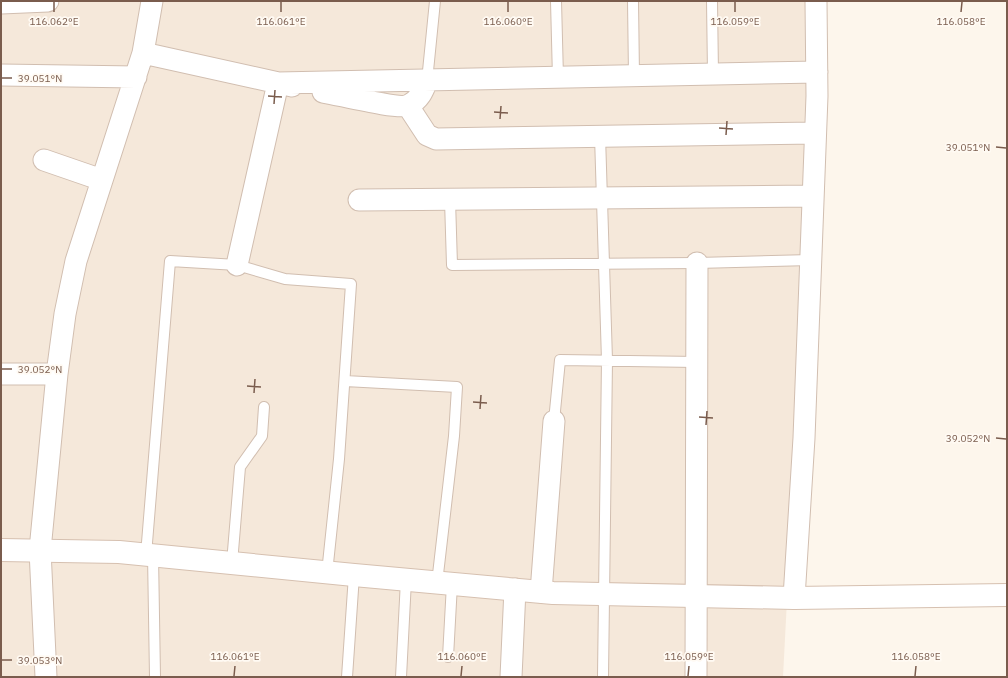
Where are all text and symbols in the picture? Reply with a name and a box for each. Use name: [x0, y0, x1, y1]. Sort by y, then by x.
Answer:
text: 116.062°E: [29, 15, 79, 28]
text: 116.061°E: [256, 15, 306, 28]
text: 116.060°E: [483, 15, 533, 28]
text: 116.059°E: [710, 15, 760, 28]
text: 116.058°E: [936, 15, 986, 28]
text: 39.051°N: [18, 72, 62, 85]
text: 39.051°N: [946, 141, 990, 154]
text: 39.052°N: [18, 363, 62, 376]
text: 39.052°N: [946, 432, 990, 445]
text: 116.061°E: [210, 650, 260, 663]
text: 116.060°E: [437, 650, 487, 663]
text: 116.059°E: [664, 650, 714, 663]
text: 116.058°E: [891, 650, 941, 663]
text: 39.053°N: [18, 654, 62, 667]

